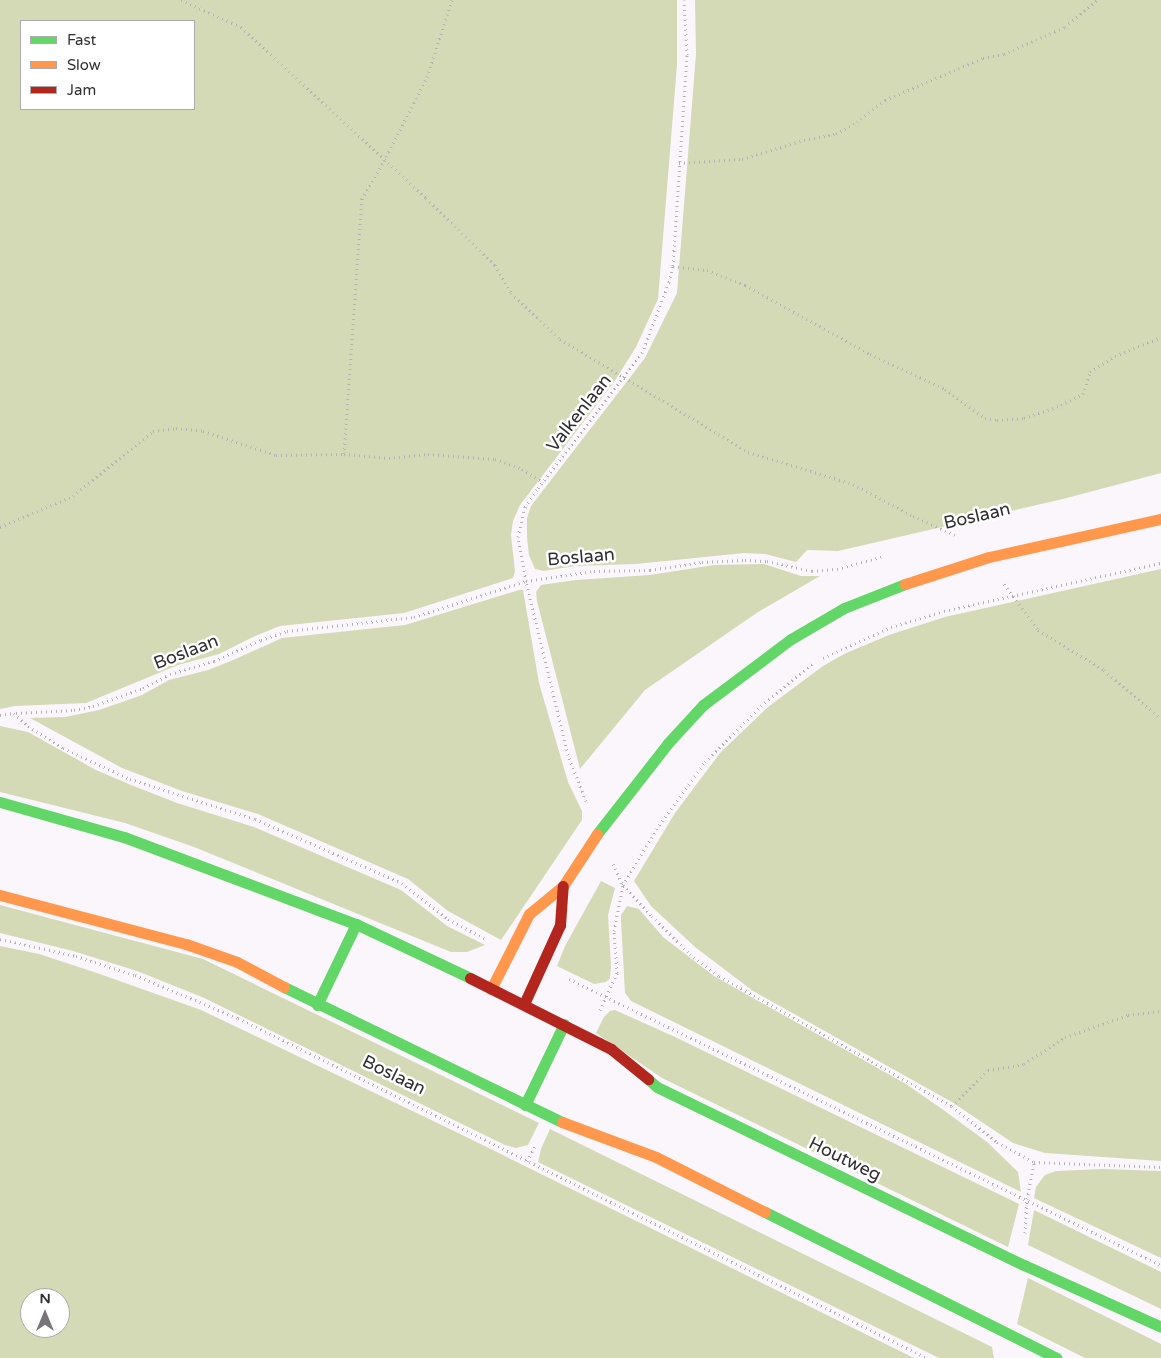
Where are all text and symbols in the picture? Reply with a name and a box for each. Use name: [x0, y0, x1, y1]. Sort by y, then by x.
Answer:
legend: [20, 20, 195, 110]
text: Fast: [67, 31, 96, 49]
text: Slow: [67, 56, 101, 74]
text: Jam: [67, 81, 96, 99]
street label: Valkenlaan: [542, 370, 616, 456]
street label: Boslaan: [942, 498, 1012, 534]
street label: Boslaan: [546, 543, 616, 571]
street label: Boslaan: [151, 630, 221, 674]
street label: Boslaan: [359, 1050, 429, 1100]
street label: Houtweg: [805, 1132, 885, 1186]
north arrow: [20, 1288, 70, 1338]
text: N: [39, 1290, 51, 1307]

